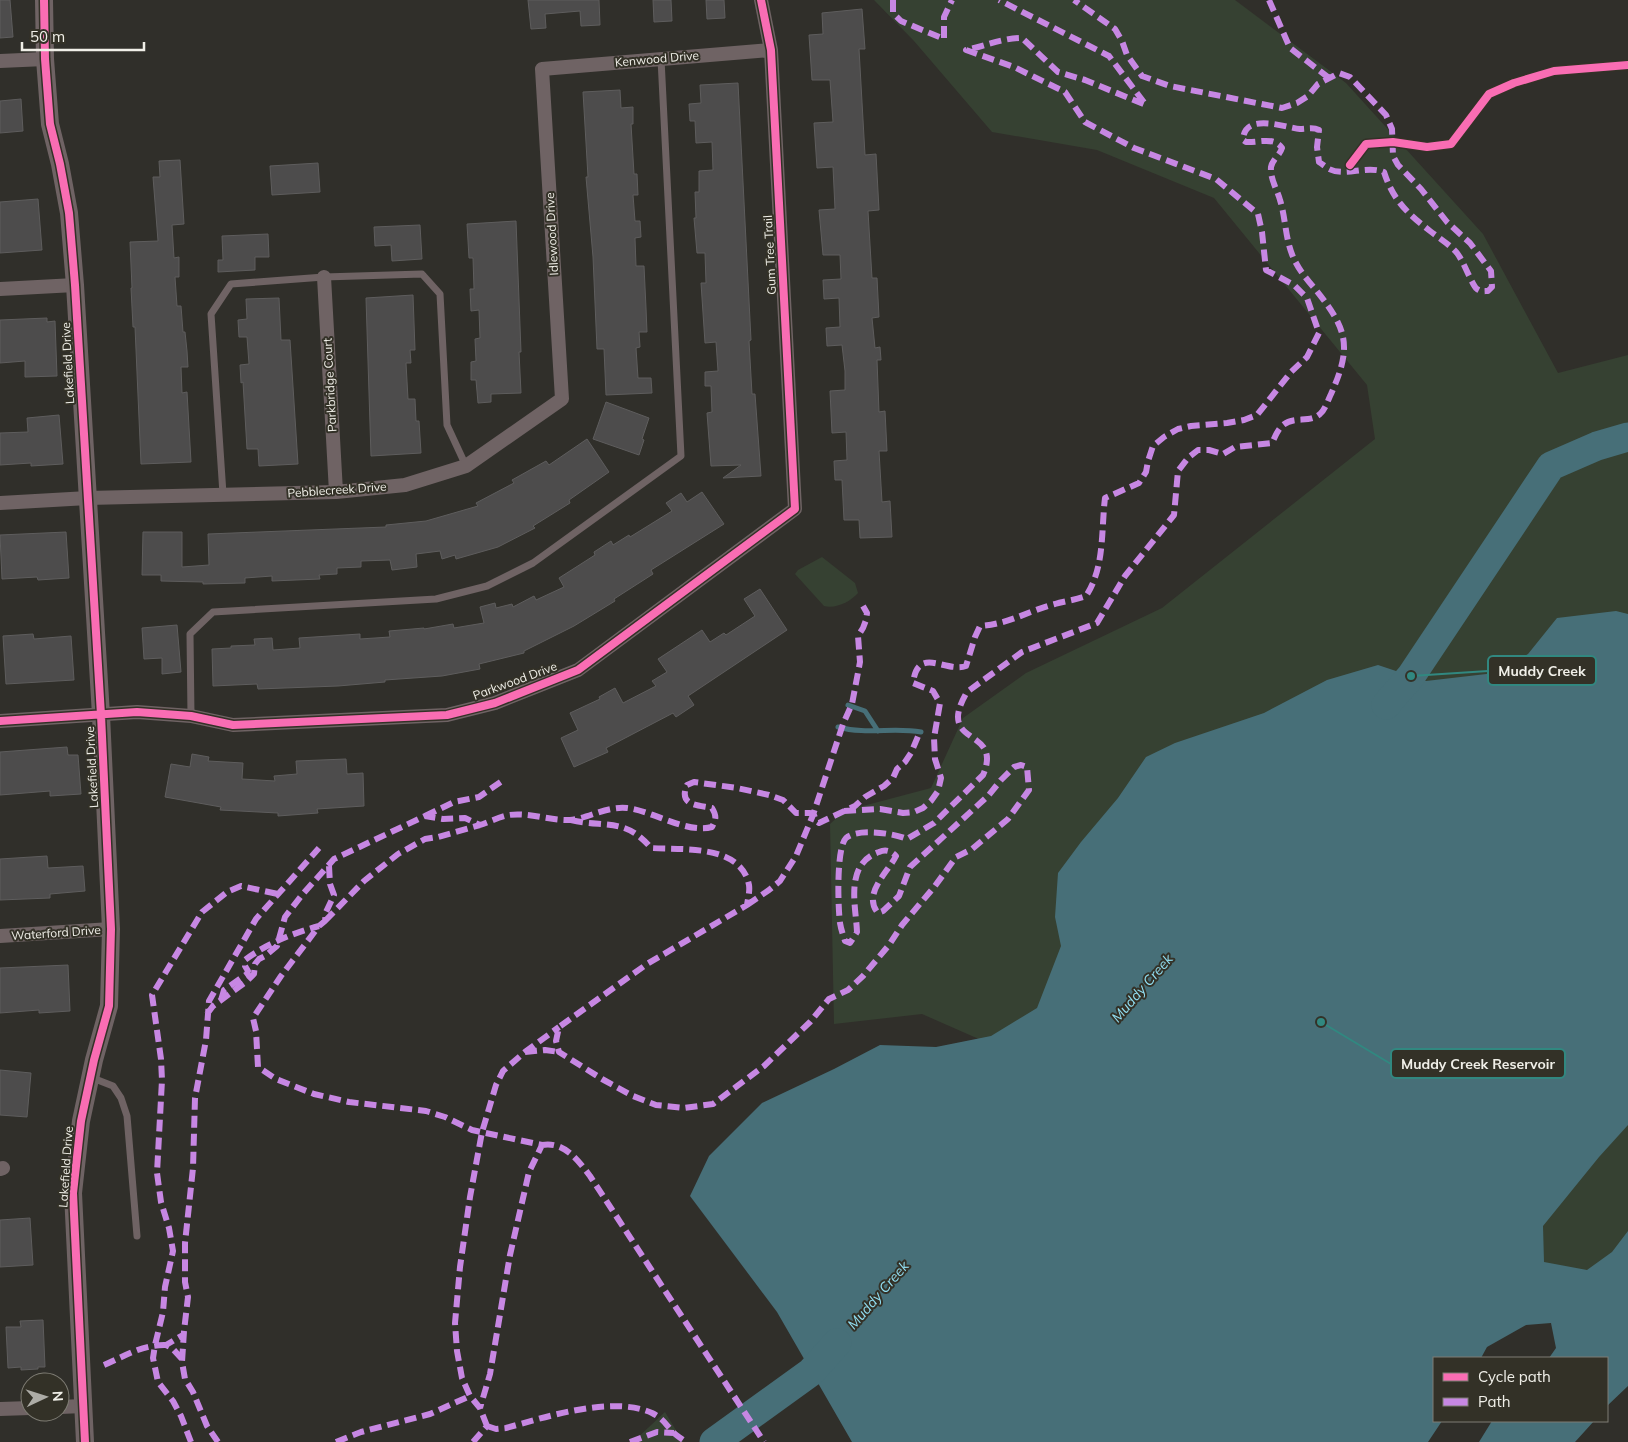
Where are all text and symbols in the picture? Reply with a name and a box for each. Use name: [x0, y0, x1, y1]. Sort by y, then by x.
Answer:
scale bar: [22, 20, 145, 52]
text: 50 m: [30, 27, 65, 46]
street label: Kenwood Drive: [614, 47, 700, 70]
street label: Idlewood Drive: [542, 192, 561, 276]
street label: Gum Tree Trail: [760, 215, 779, 295]
street label: Lakefield Drive: [58, 322, 77, 404]
street label: Parkbridge Court: [320, 338, 339, 432]
street label: Pebblecreek Drive: [287, 479, 387, 500]
callout: Muddy Creek: [1488, 656, 1596, 685]
street label: Parkwood Drive: [471, 658, 559, 703]
text: Muddy Creek: [1498, 662, 1586, 680]
street label: Lakefield Drive: [82, 726, 101, 808]
street label: Waterford Drive: [11, 922, 101, 943]
water label: Muddy Creek: [1107, 949, 1177, 1026]
callout: Muddy Creek Reservoir: [1391, 1049, 1565, 1078]
text: Muddy Creek Reservoir: [1401, 1055, 1556, 1073]
street label: Lakefield Drive: [55, 1126, 76, 1208]
water label: Muddy Creek: [843, 1256, 913, 1333]
legend: [1433, 1357, 1608, 1422]
text: Cycle path: [1478, 1367, 1551, 1386]
north arrow: [20, 1372, 70, 1422]
text: N: [49, 1390, 67, 1402]
text: Path: [1478, 1392, 1510, 1411]

